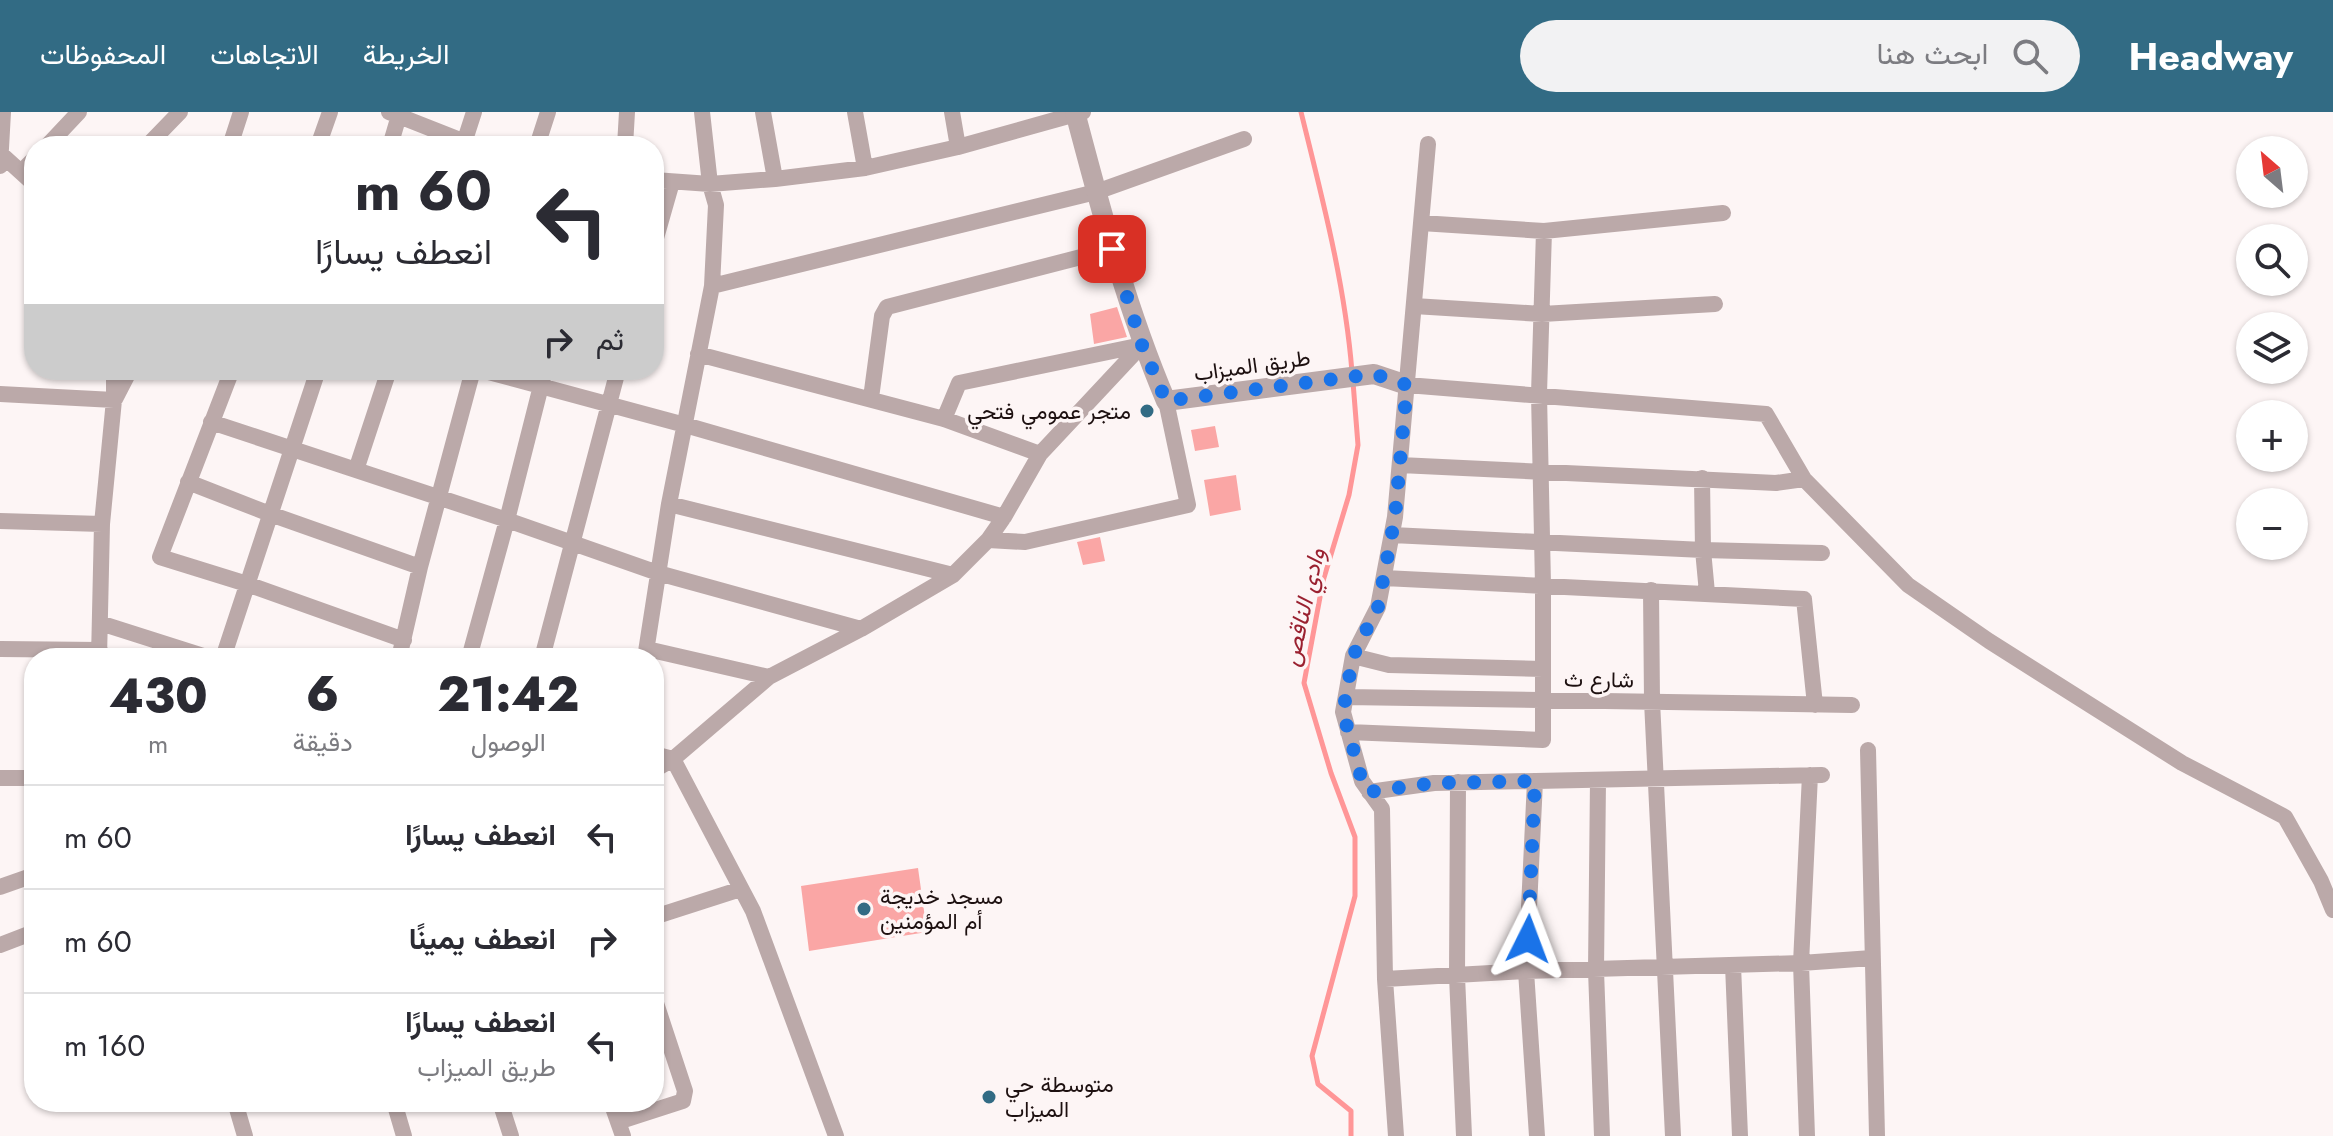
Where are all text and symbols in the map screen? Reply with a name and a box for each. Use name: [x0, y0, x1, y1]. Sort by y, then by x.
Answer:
search box: [1520, 20, 2080, 92]
text: Headway: [2128, 29, 2293, 84]
text: ابحث هنا: [1876, 32, 1988, 75]
text: المحفوظات: [40, 34, 166, 75]
text: الاتجاهات: [210, 34, 319, 75]
text: الخريطة: [363, 34, 449, 75]
icon: search: [2008, 34, 2052, 78]
north arrow: [2236, 136, 2308, 208]
map controls: [2236, 136, 2308, 560]
text: 60 m: [355, 150, 492, 231]
icon: left: [520, 168, 624, 272]
pin: [1078, 215, 1146, 283]
button: search: [2236, 224, 2308, 296]
text: انعطف يسارًا: [315, 225, 492, 277]
icon: arrive: [1090, 227, 1134, 271]
button: layers: [2236, 312, 2308, 384]
text: ثم: [596, 318, 624, 361]
icon: right: [536, 320, 580, 364]
street label: طريق الميزاب: [1192, 341, 1312, 389]
place label: متجر عمومي فتحي: [967, 395, 1131, 430]
button: +: [2236, 400, 2308, 472]
marker: متجر عمومي فتحي: [1138, 402, 1156, 420]
button: −: [2236, 488, 2308, 560]
water label: وادي الناقص: [1272, 544, 1336, 670]
text: 6: [306, 660, 339, 729]
text: 21:42: [437, 660, 579, 729]
text: 430: [109, 662, 208, 731]
street label: شارع ث: [1564, 662, 1634, 696]
text: دقيقة: [292, 723, 353, 761]
text: الوصول: [471, 723, 546, 761]
text: m: [148, 725, 168, 763]
text: انعطف يسارًا: [405, 813, 556, 856]
icon: left: [580, 815, 624, 859]
text: 60 m: [64, 816, 132, 859]
place label: مسجد خديجة أم المؤمنين: [880, 880, 1003, 937]
position arrow: [1486, 897, 1570, 981]
marker: مسجد خديجة أم المؤمنين: [855, 900, 873, 918]
text: انعطف يمينًا: [409, 917, 556, 960]
icon: right: [580, 919, 624, 963]
text: 60 m: [64, 920, 132, 963]
text: انعطف يسارًا: [405, 1000, 556, 1043]
icon: left: [580, 1023, 624, 1067]
text: 160 m: [64, 1024, 145, 1067]
text: طريق الميزاب: [417, 1048, 556, 1086]
place label: متوسطة حي الميزاب: [1005, 1068, 1114, 1125]
marker: متوسطة حي الميزاب: [980, 1088, 998, 1106]

